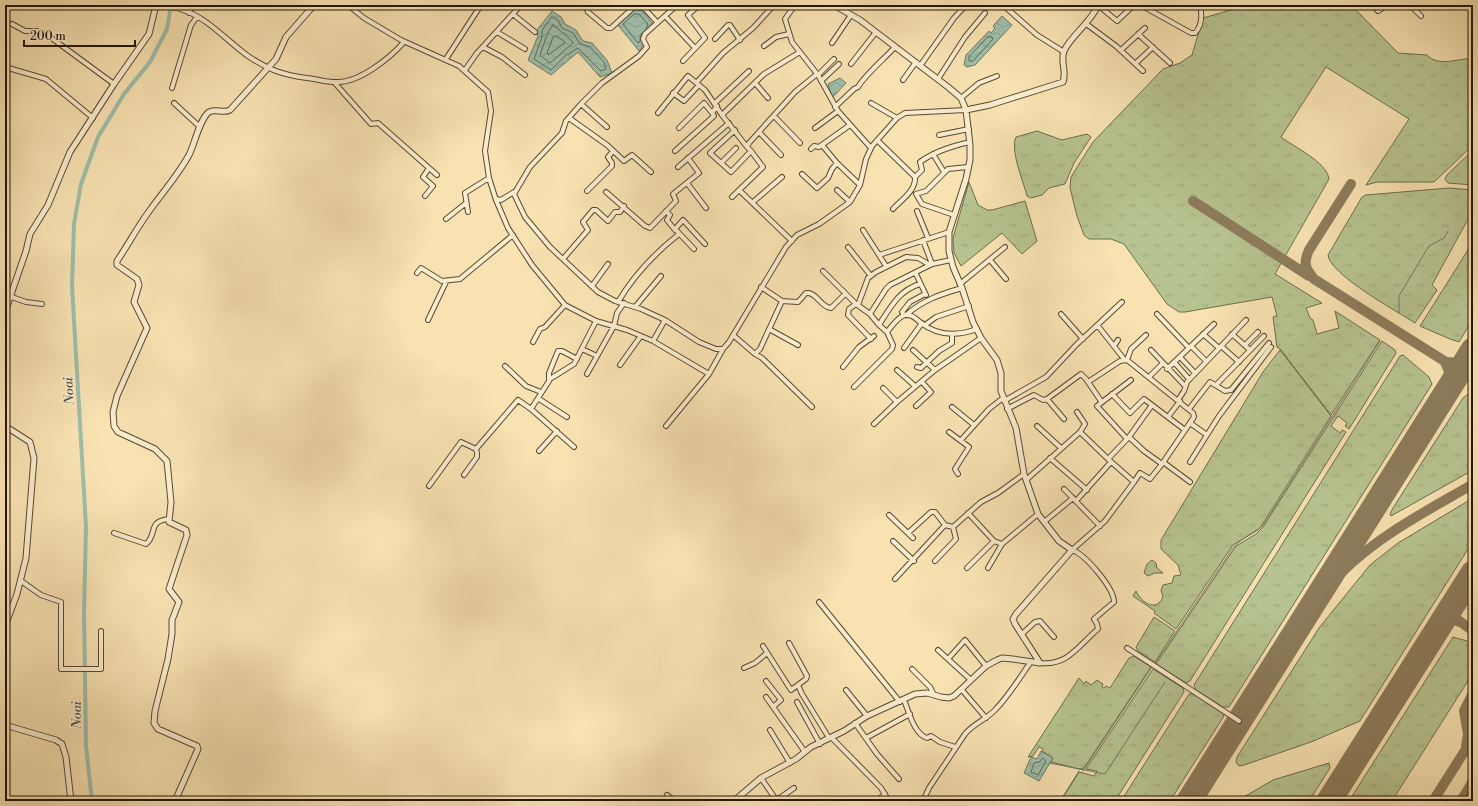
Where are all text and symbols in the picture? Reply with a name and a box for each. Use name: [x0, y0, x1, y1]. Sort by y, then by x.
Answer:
scale bar: [24, 22, 135, 48]
text: 200 m: [30, 29, 66, 44]
water label: Noai: [60, 376, 78, 406]
water label: Noai: [69, 700, 85, 730]

